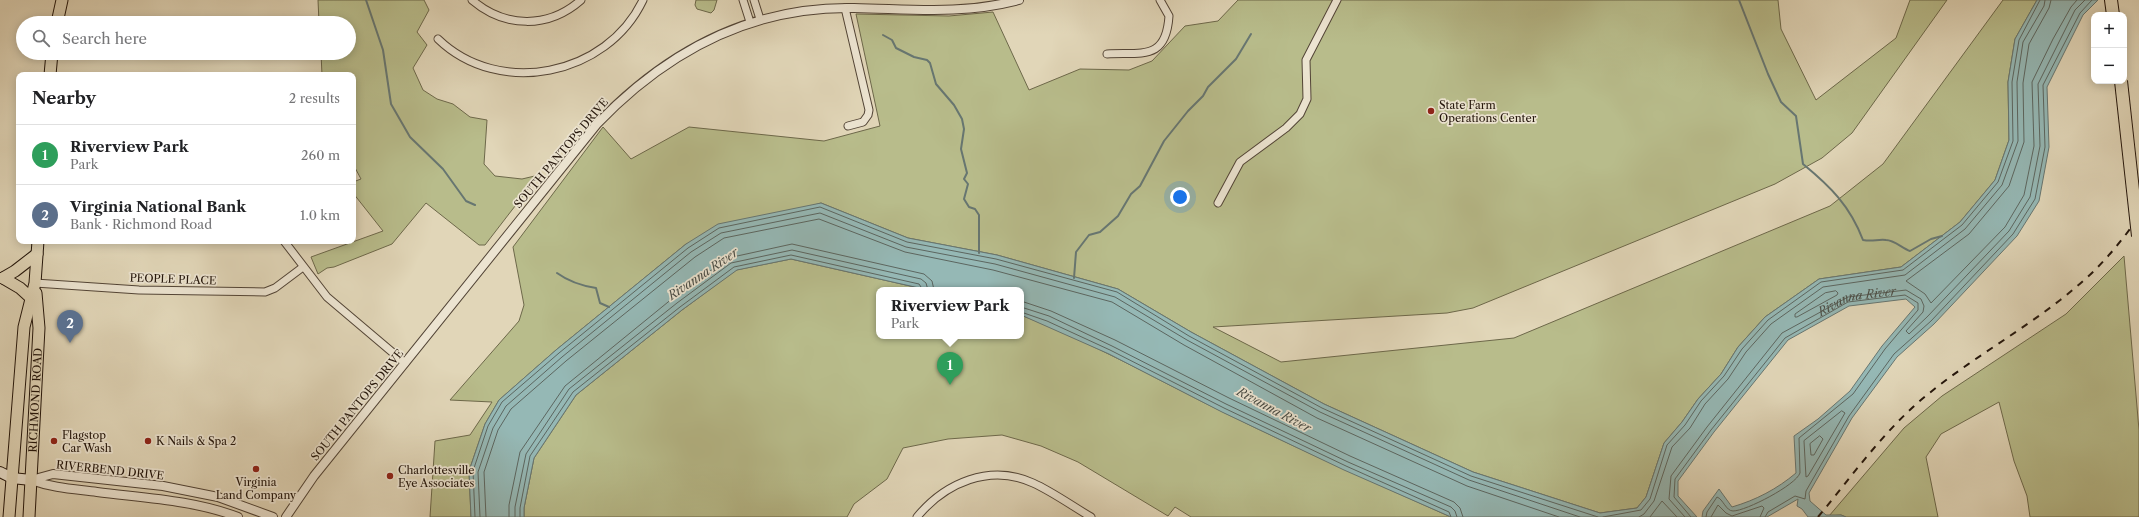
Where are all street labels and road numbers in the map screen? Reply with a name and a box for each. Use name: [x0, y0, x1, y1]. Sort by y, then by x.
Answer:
street label: SOUTH PANTOPS DRIVE: [511, 95, 611, 211]
street label: PEOPLE PLACE: [129, 270, 217, 288]
street label: SOUTH PANTOPS DRIVE: [308, 346, 406, 463]
street label: RICHMOND ROAD: [25, 347, 45, 453]
street label: RIVERBEND DRIVE: [55, 457, 165, 483]

